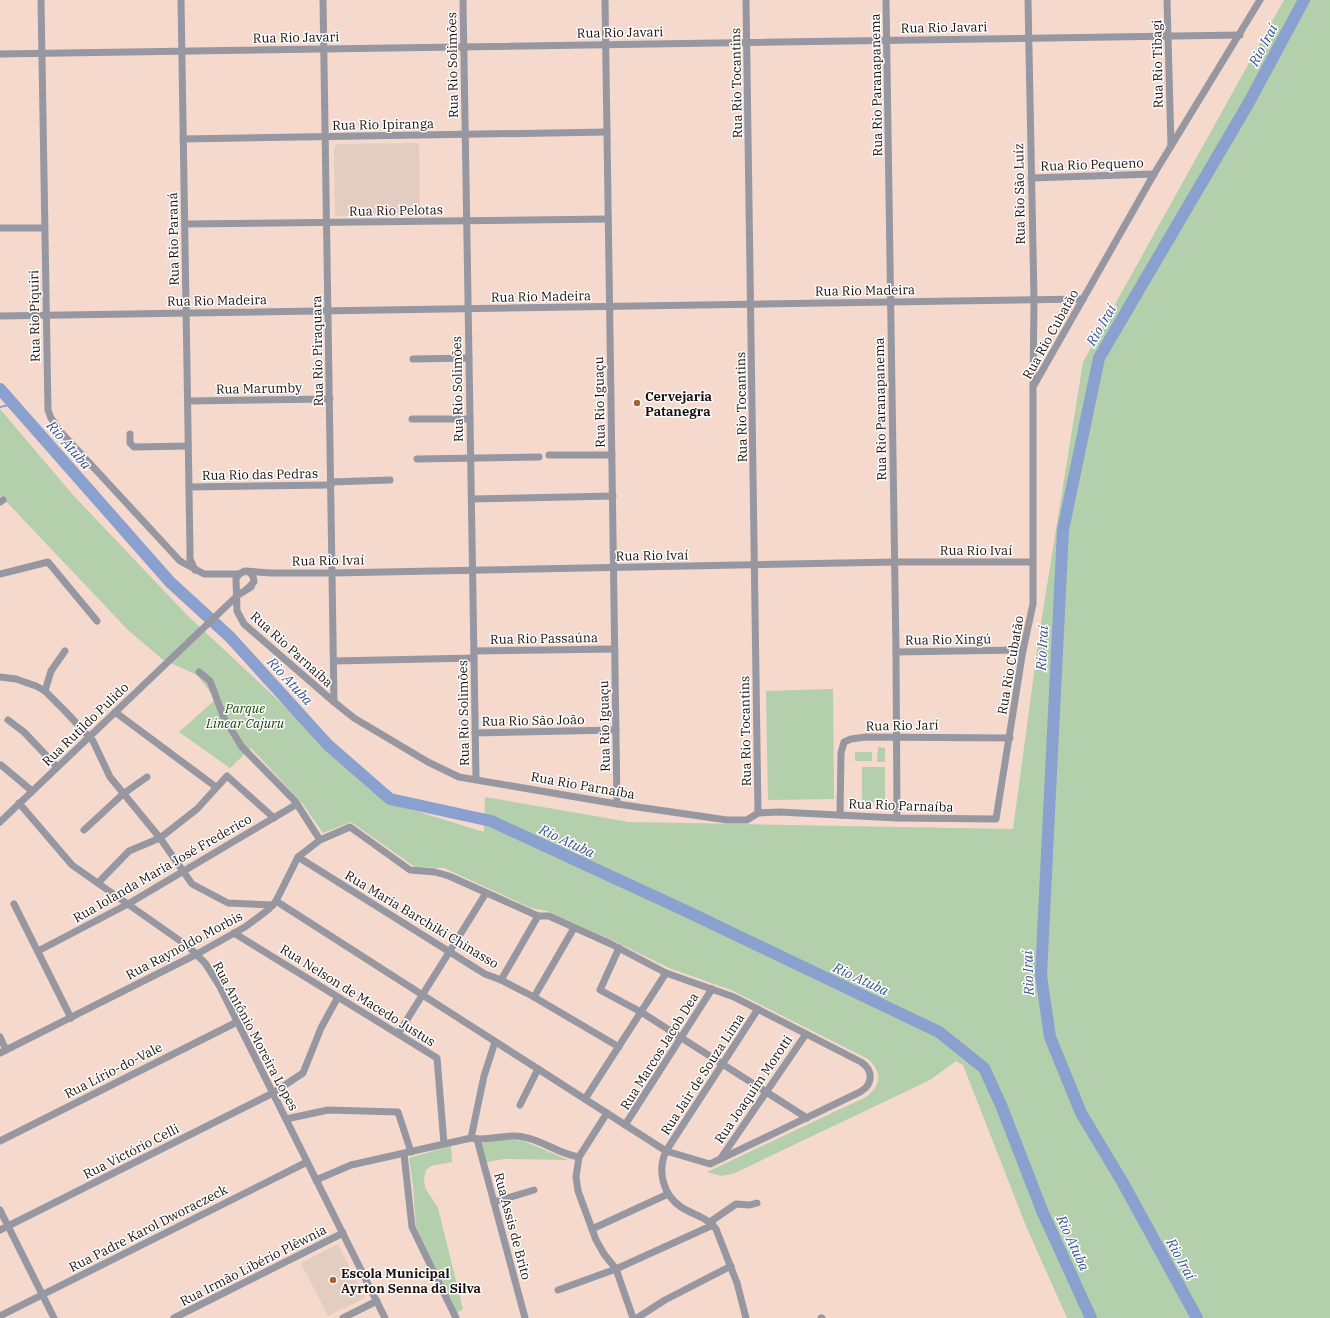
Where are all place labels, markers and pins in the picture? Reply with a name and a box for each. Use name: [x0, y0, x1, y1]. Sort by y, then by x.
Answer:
place label: Cervejaria Patanegra: [645, 388, 713, 420]
marker: Cervejaria Patanegra: [632, 398, 642, 408]
place label: Escola Municipal Ayrton Senna da Silva: [341, 1265, 481, 1297]
marker: Escola Municipal Ayrton Senna da Silva: [328, 1275, 338, 1285]

